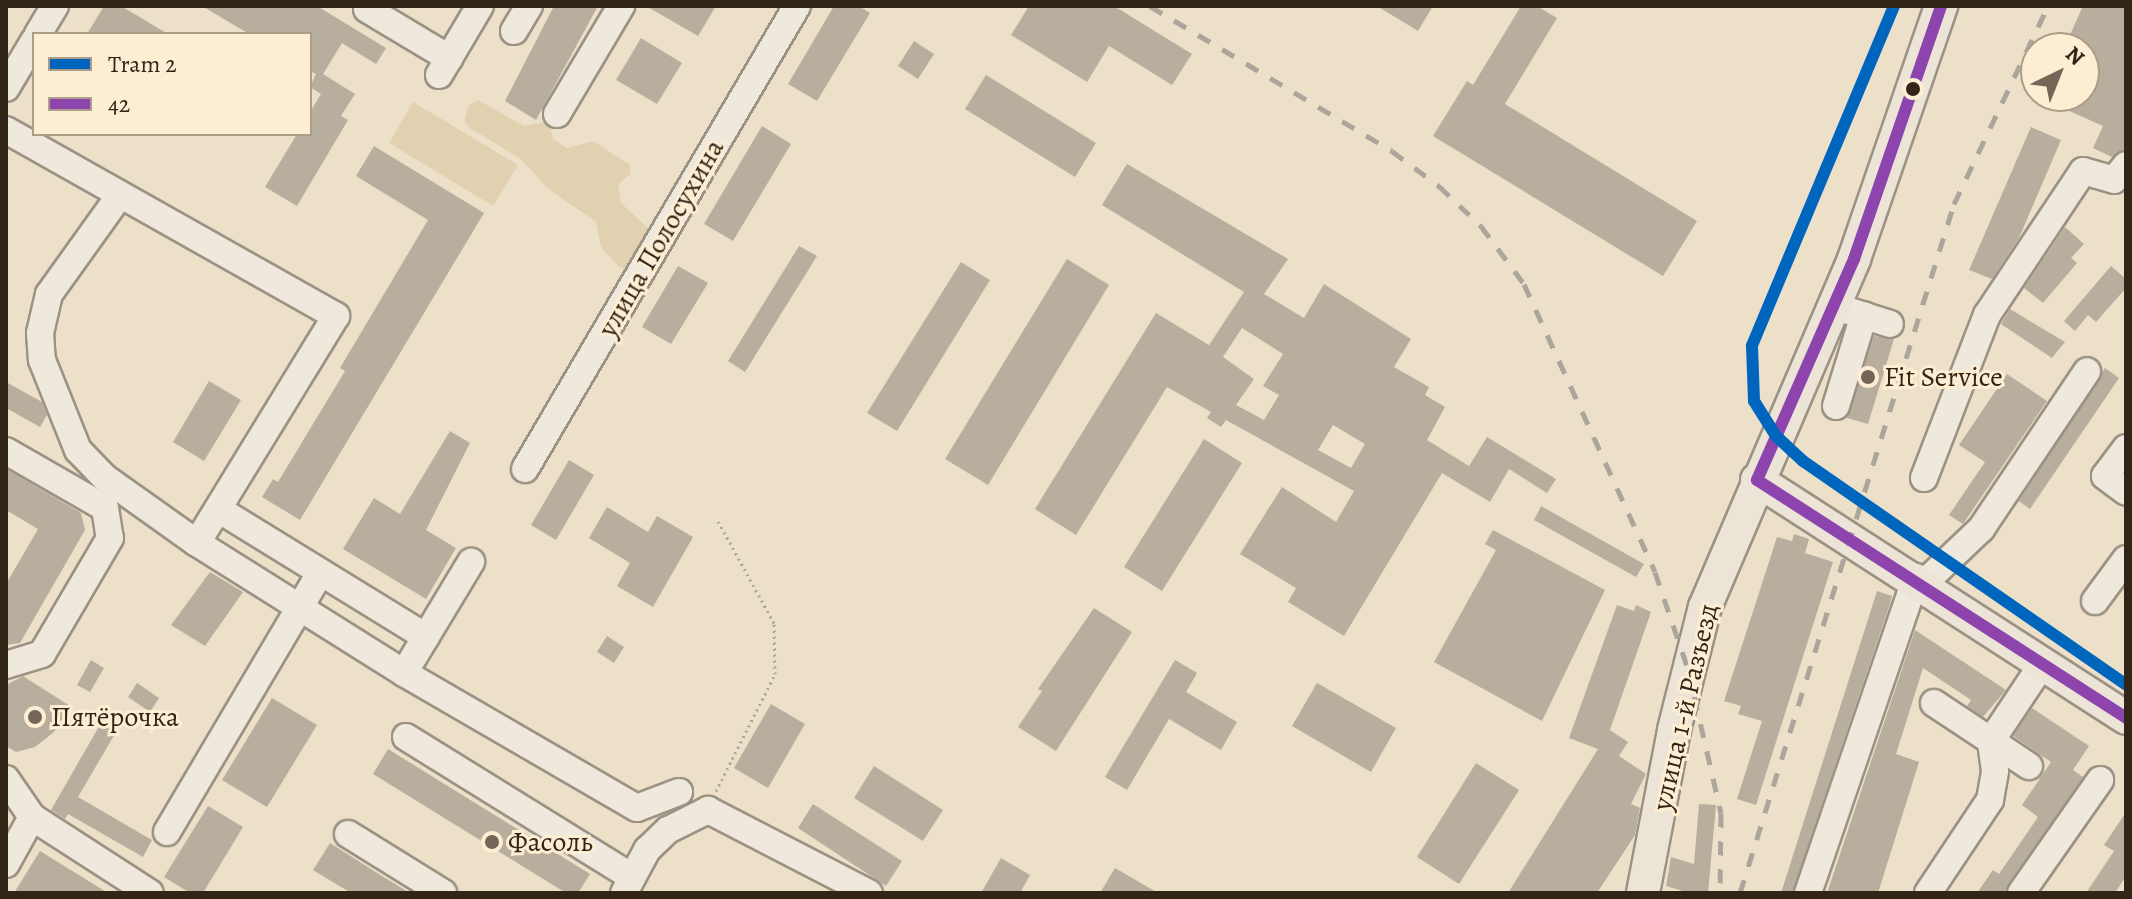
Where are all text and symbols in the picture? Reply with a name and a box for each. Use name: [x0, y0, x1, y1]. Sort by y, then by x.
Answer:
legend: [32, 32, 312, 136]
north arrow: [2020, 32, 2100, 112]
text: N: [2059, 39, 2091, 72]
text: Tram 2: [108, 48, 177, 80]
unlabelled marker: [1905, 81, 1921, 97]
text: 42: [108, 88, 130, 120]
street label: улица Полосухина: [591, 133, 731, 343]
place label: Fit Service: [1884, 360, 2003, 394]
marker: Fit Service: [1859, 368, 1877, 386]
street label: улица 1-й Разъезд: [1645, 600, 1725, 814]
place label: Пятёрочка: [51, 700, 179, 734]
marker: Пятёрочка: [26, 708, 44, 726]
place label: Фасоль: [508, 825, 593, 859]
marker: Фасоль: [483, 833, 501, 851]

